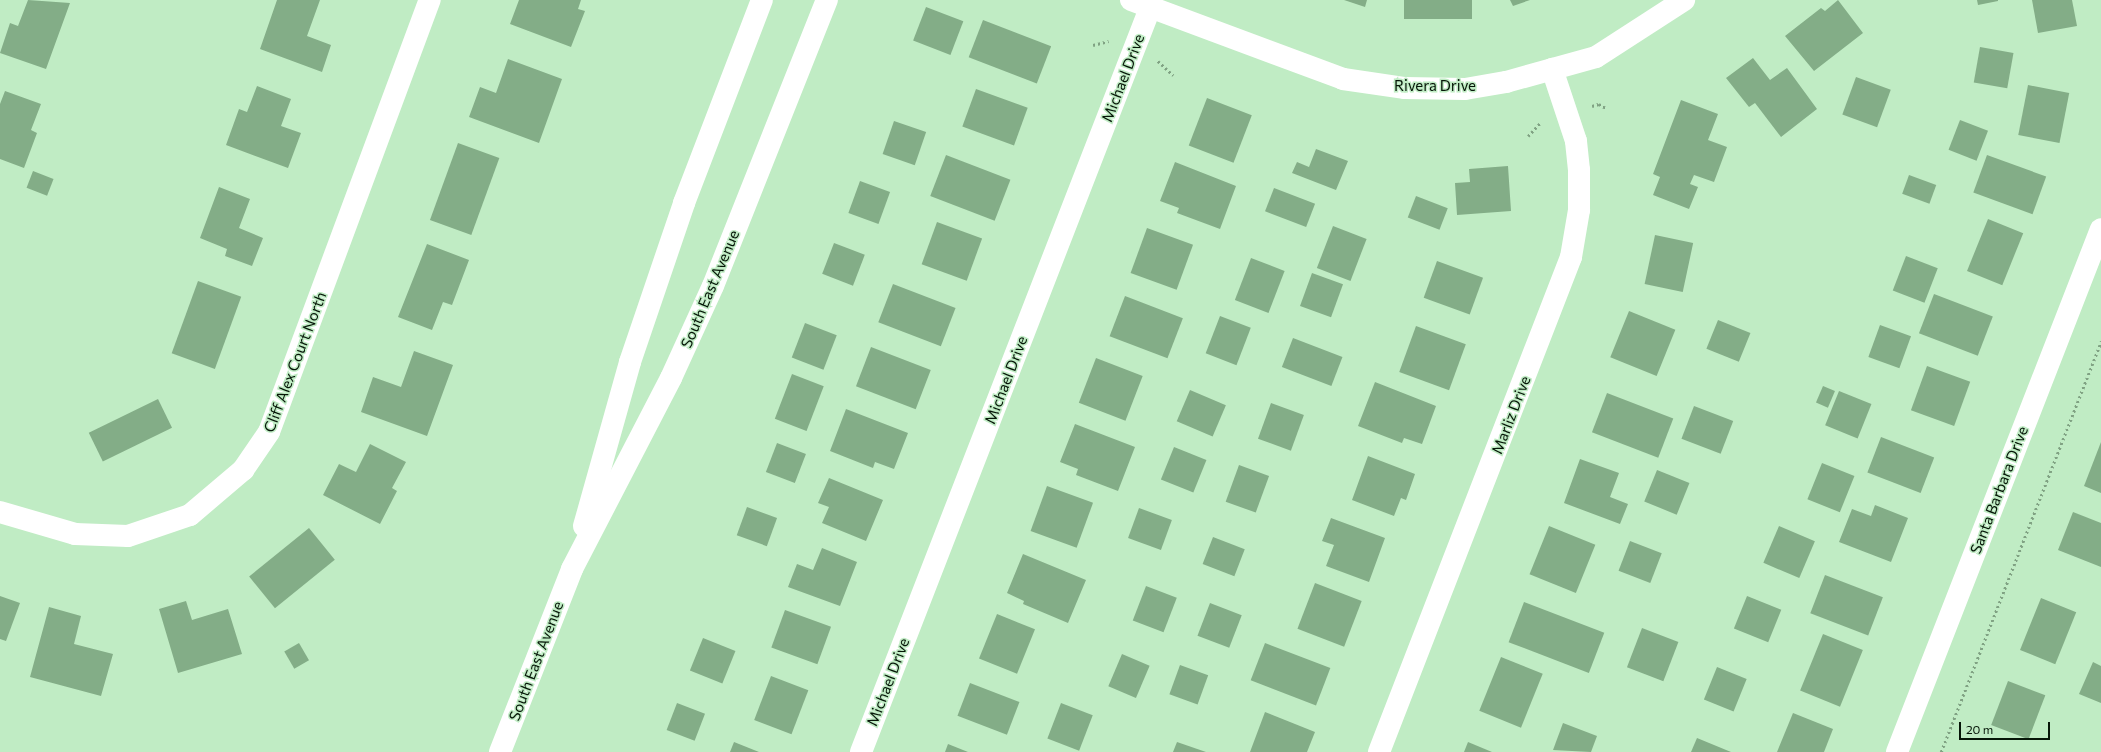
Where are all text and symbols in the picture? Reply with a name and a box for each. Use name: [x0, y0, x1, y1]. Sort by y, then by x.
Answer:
street label: Michael Drive: [1098, 31, 1148, 125]
street label: Rivera Drive: [1394, 77, 1476, 95]
street label: South East Avenue: [677, 227, 743, 351]
street label: Cliff Alex Court North: [260, 289, 330, 435]
street label: Michael Drive: [981, 333, 1031, 427]
street label: Marliz Drive: [1488, 373, 1534, 457]
street label: Santa Barbara Drive: [1966, 424, 2032, 556]
street label: South East Avenue: [505, 599, 567, 723]
street label: Michael Drive: [863, 635, 913, 729]
scale bar: [1961, 714, 2052, 740]
text: 20 m: [1966, 722, 1993, 736]

